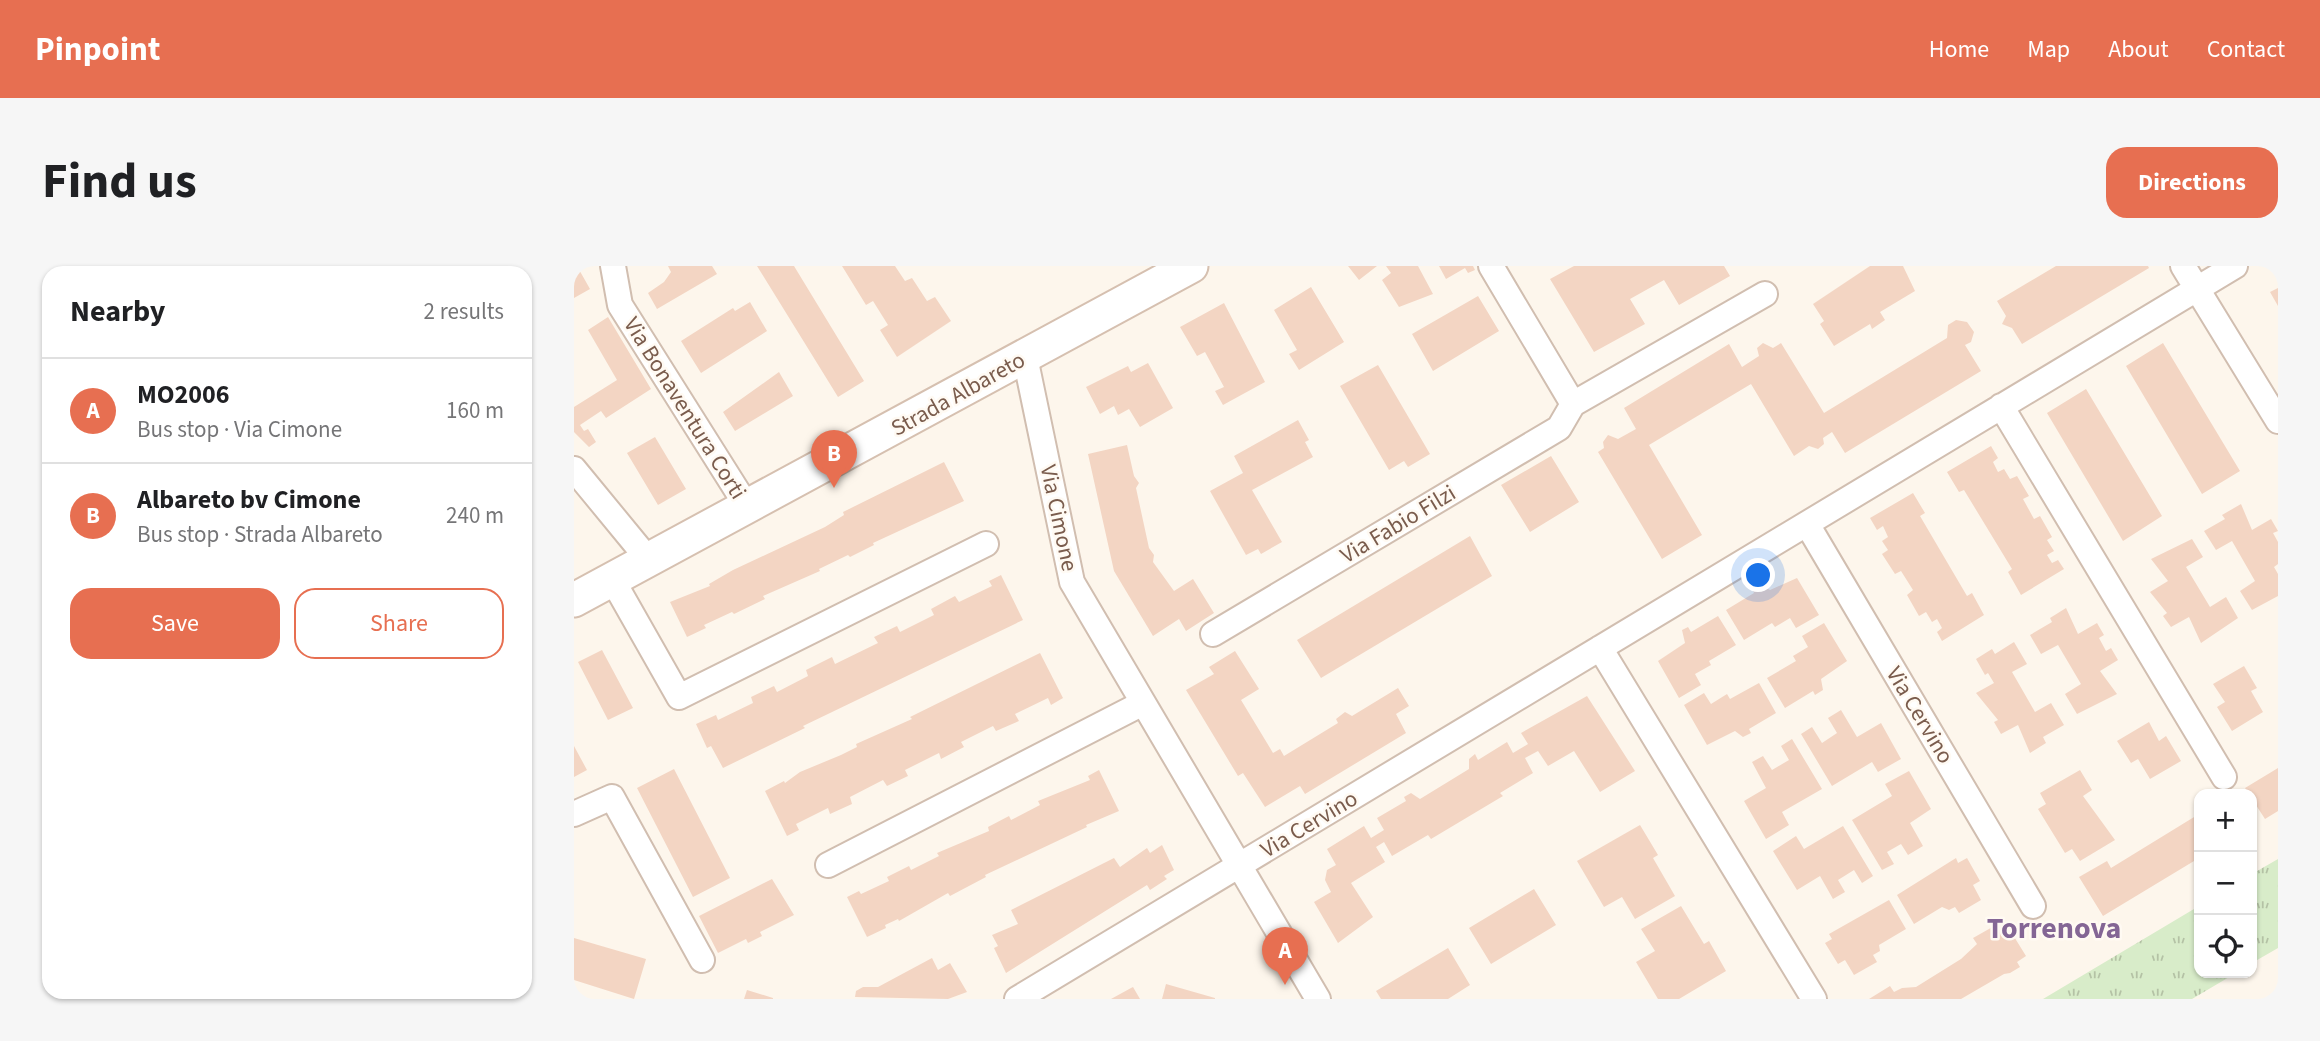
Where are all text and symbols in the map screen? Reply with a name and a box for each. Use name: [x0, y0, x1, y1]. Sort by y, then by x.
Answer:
text: Pinpoint: [35, 26, 161, 73]
text: Home: [1929, 32, 1989, 67]
text: Map: [2027, 32, 2070, 67]
text: About: [2108, 32, 2169, 67]
text: Contact: [2207, 32, 2285, 67]
text: Find us: [42, 147, 197, 217]
button: Directions: [2106, 147, 2278, 218]
text: Nearby: [70, 290, 165, 333]
text: 2 results: [424, 295, 504, 328]
street label: Via Bonaventura Corti: [616, 310, 754, 506]
street label: Strada Albareto: [885, 344, 1031, 444]
text: MO2006: [137, 376, 230, 413]
text: A: [86, 394, 100, 427]
text: 160 m: [446, 394, 504, 427]
text: Bus stop · Via Cimone: [137, 413, 342, 446]
pin: B: [811, 430, 857, 488]
street label: Via Cimone: [1032, 462, 1086, 574]
street label: Via Fabio Filzi: [1334, 476, 1462, 572]
text: Albareto bv Cimone: [137, 481, 361, 518]
text: B: [86, 499, 100, 532]
text: 240 m: [446, 499, 504, 532]
text: Bus stop · Strada Albareto: [137, 518, 383, 551]
your location: [1741, 558, 1775, 592]
button: Save: [70, 588, 280, 659]
button: Share: [294, 588, 504, 659]
street label: Via Cervino: [1878, 660, 1962, 770]
street label: Via Cervino: [1254, 782, 1364, 866]
map controls: [2194, 789, 2257, 978]
button: +: [2194, 789, 2257, 852]
button: −: [2194, 852, 2257, 915]
district label: Torrenova: [1987, 907, 2121, 950]
button: locate: [2194, 915, 2257, 978]
pin: A: [1262, 927, 1308, 985]

